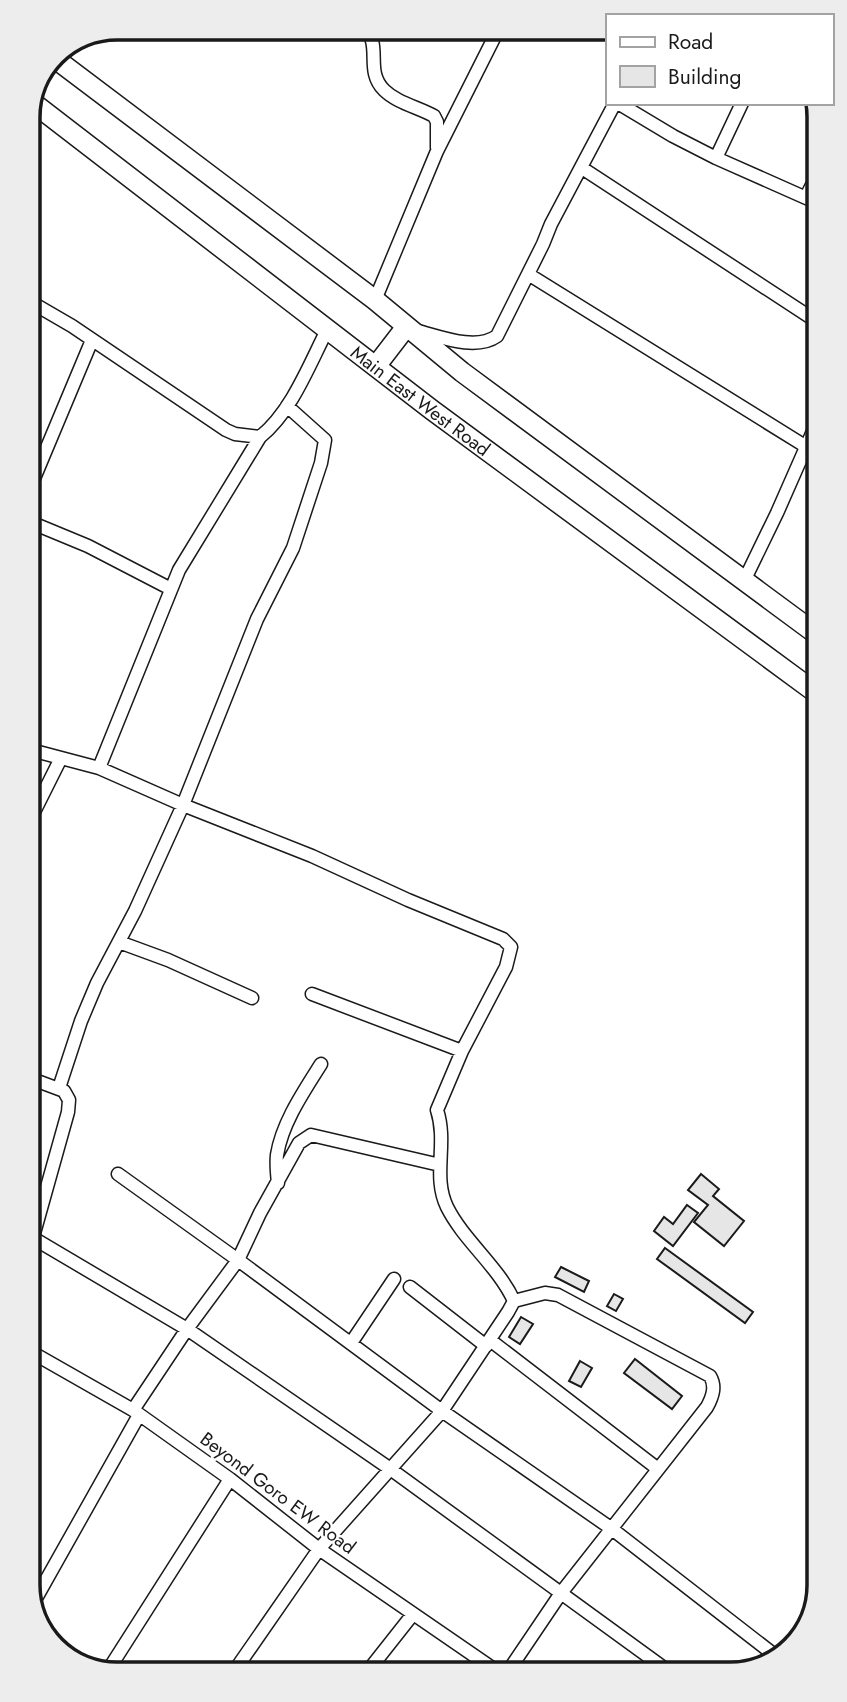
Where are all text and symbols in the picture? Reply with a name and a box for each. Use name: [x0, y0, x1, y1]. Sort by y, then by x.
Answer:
legend: [606, 14, 833, 105]
text: Road: [668, 27, 713, 57]
text: Building: [668, 62, 741, 92]
street label: Main East West Road: [345, 339, 496, 462]
street label: Beyond Goro EW Road: [195, 1426, 361, 1560]

